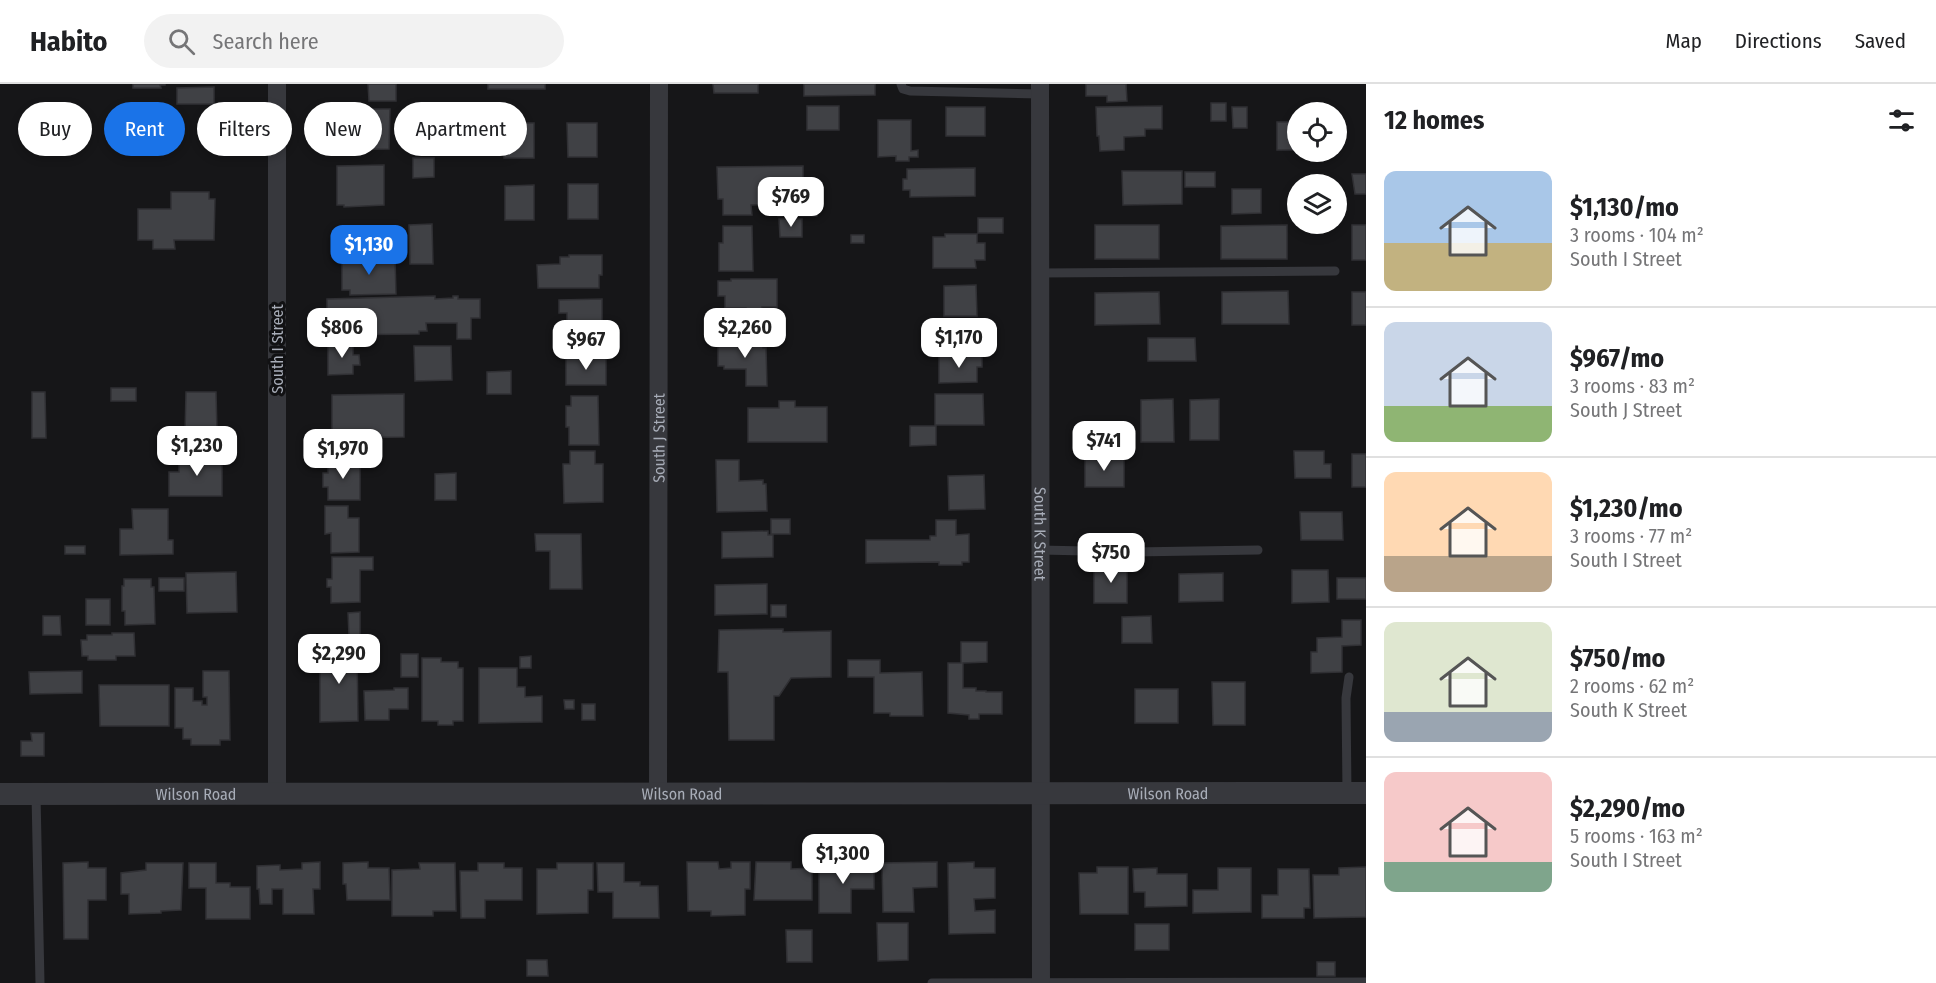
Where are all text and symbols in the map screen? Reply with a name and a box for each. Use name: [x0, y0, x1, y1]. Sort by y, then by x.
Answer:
search box: [144, 14, 564, 68]
text: Habito: [30, 25, 108, 58]
icon: search: [165, 25, 198, 58]
text: Search here: [213, 28, 319, 55]
text: Map: [1665, 28, 1702, 54]
text: Directions: [1735, 28, 1822, 54]
text: Saved: [1855, 28, 1906, 54]
chip: Buy: [18, 102, 92, 156]
chip: Rent: [104, 102, 185, 156]
chip: Filters: [197, 102, 292, 156]
chip: New: [304, 102, 382, 156]
chip: Apartment: [394, 102, 527, 156]
map controls: [1287, 102, 1347, 234]
button: locate: [1287, 102, 1347, 162]
icon: filters: [1885, 104, 1918, 137]
text: 12 homes: [1384, 105, 1484, 136]
button: layers: [1287, 174, 1347, 234]
pin: $769: [755, 177, 827, 228]
text: $769: [772, 184, 810, 208]
text: $1,130/mo: [1570, 192, 1679, 223]
icon: home: [1432, 195, 1504, 267]
text: 3 rooms · 104 m²: [1570, 223, 1704, 247]
pin: $1,130: [320, 225, 418, 276]
text: $1,130: [344, 232, 394, 256]
text: South I Street: [1570, 247, 1682, 271]
street label: South I Street: [268, 304, 287, 394]
pin: $806: [306, 308, 378, 359]
pin: $2,260: [696, 308, 794, 359]
text: $806: [321, 315, 363, 339]
text: $2,260: [718, 315, 772, 339]
pin: $1,170: [910, 318, 1008, 369]
pin: $967: [550, 320, 622, 371]
text: $1,170: [935, 325, 983, 349]
text: $967: [567, 327, 605, 351]
text: $967/mo: [1570, 343, 1664, 374]
icon: home: [1432, 346, 1504, 418]
text: 3 rooms · 83 m²: [1570, 374, 1695, 398]
street label: South J Street: [649, 392, 668, 483]
text: South J Street: [1570, 398, 1682, 422]
pin: $741: [1068, 421, 1140, 472]
pin: $1,230: [148, 426, 246, 477]
text: $741: [1087, 428, 1121, 452]
pin: $1,970: [294, 429, 392, 480]
text: $1,230: [171, 433, 223, 457]
text: $1,970: [317, 436, 369, 460]
street label: South K Street: [1031, 487, 1050, 582]
text: $1,230/mo: [1570, 493, 1683, 524]
icon: home: [1432, 496, 1504, 568]
text: 3 rooms · 77 m²: [1570, 524, 1692, 548]
pin: $750: [1075, 533, 1147, 584]
text: $750: [1092, 540, 1130, 564]
text: South I Street: [1570, 548, 1682, 572]
pin: $2,290: [290, 634, 388, 685]
text: $2,290: [312, 641, 366, 665]
text: $750/mo: [1570, 643, 1665, 674]
icon: home: [1432, 646, 1504, 718]
text: 2 rooms · 62 m²: [1570, 674, 1694, 698]
text: South K Street: [1570, 698, 1687, 722]
street label: Wilson Road: [156, 784, 236, 803]
street label: Wilson Road: [642, 784, 722, 803]
street label: Wilson Road: [1128, 784, 1208, 803]
text: $2,290/mo: [1570, 793, 1685, 824]
icon: home: [1432, 796, 1504, 868]
text: 5 rooms · 163 m²: [1570, 824, 1703, 848]
pin: $1,300: [794, 834, 892, 885]
text: $1,300: [816, 841, 870, 865]
text: South I Street: [1570, 848, 1682, 872]

